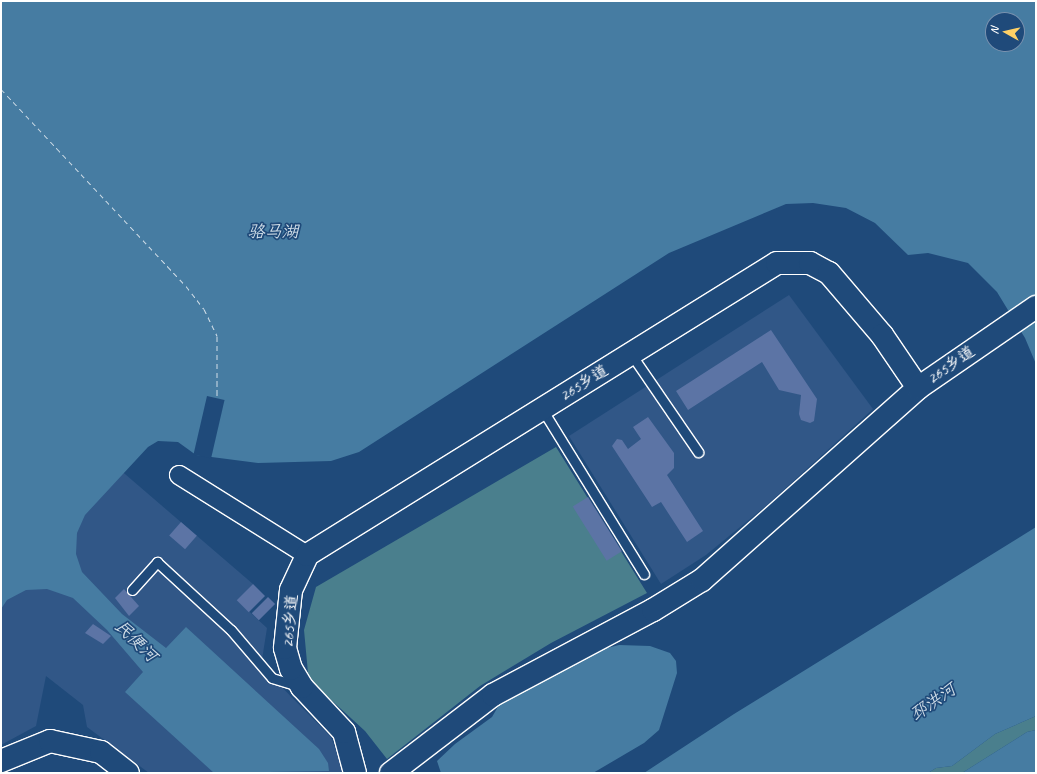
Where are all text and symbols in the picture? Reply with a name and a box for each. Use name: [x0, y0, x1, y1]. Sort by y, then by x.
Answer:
north arrow: [985, 12, 1025, 52]
text: N: [987, 26, 1002, 35]
water label: 骆马湖: [248, 222, 298, 242]
street label: 265乡道: [924, 342, 978, 388]
street label: 265乡道: [556, 361, 612, 405]
street label: 265乡道: [278, 593, 302, 649]
water label: 民便河: [111, 616, 161, 666]
water label: 邳洪河: [906, 679, 960, 725]

